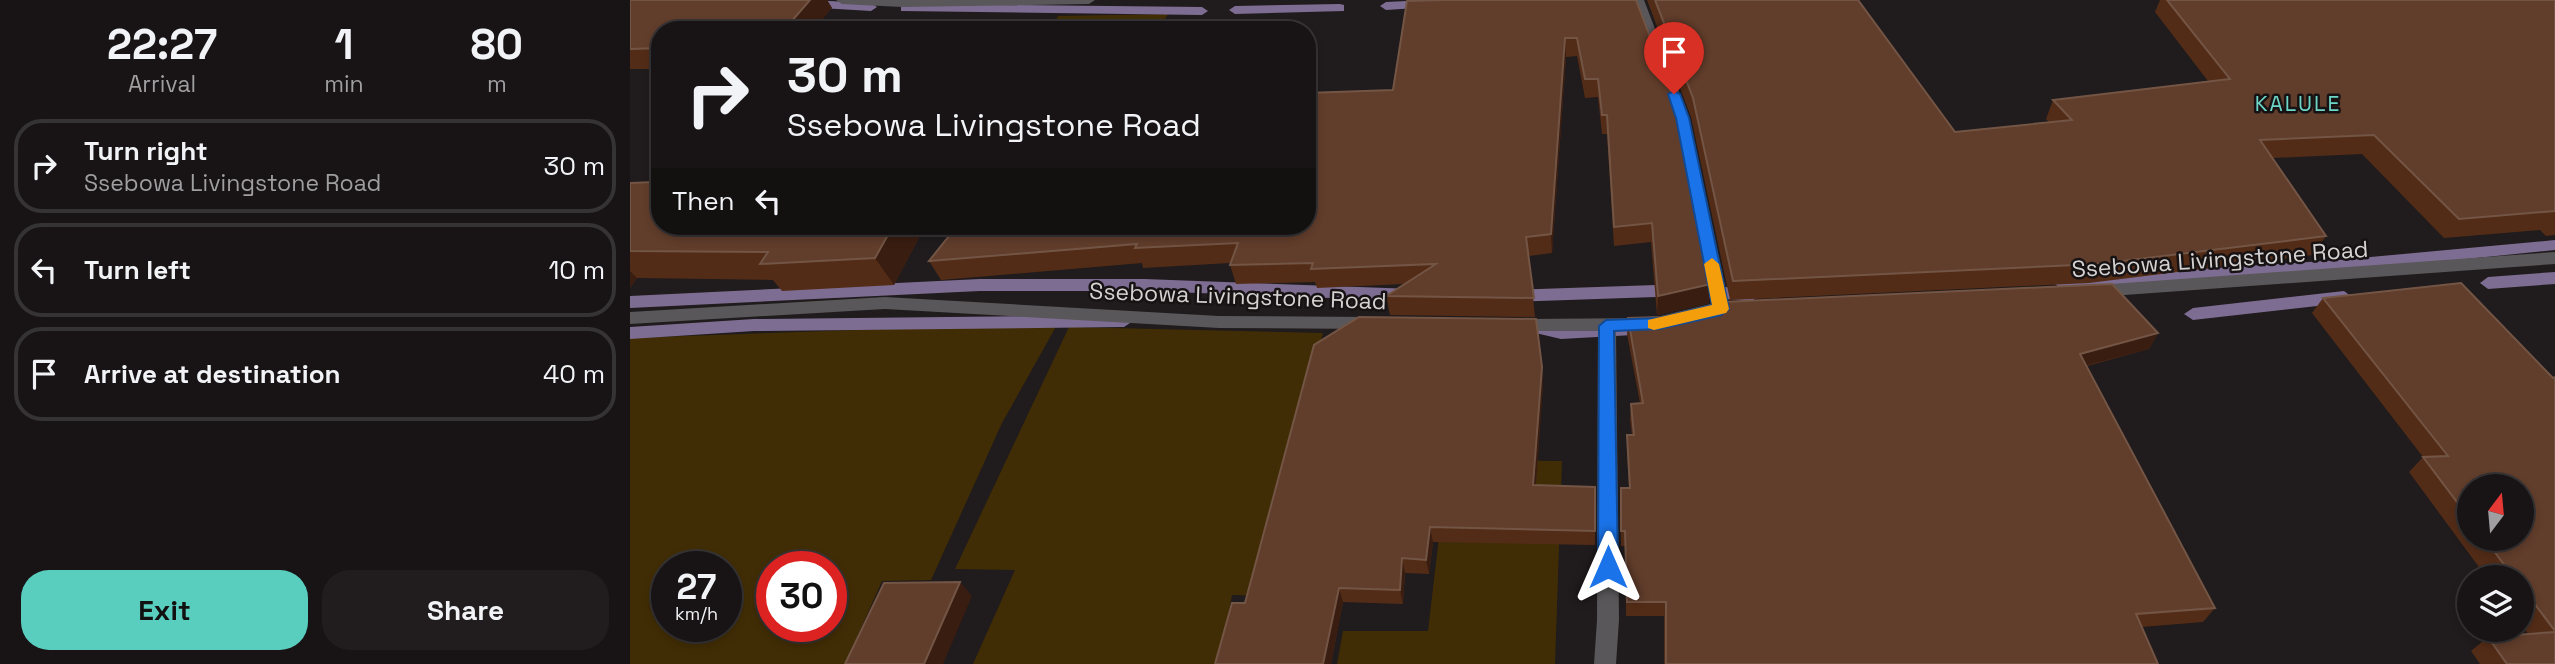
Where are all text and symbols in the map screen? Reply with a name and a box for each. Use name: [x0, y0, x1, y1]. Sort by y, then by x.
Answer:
text: 22:27: [107, 18, 217, 71]
text: 1: [334, 18, 353, 71]
text: 80: [471, 18, 523, 71]
pin: [1644, 22, 1704, 94]
icon: arrive: [1655, 33, 1693, 71]
text: 30 m: [787, 44, 903, 106]
icon: right: [672, 49, 763, 140]
text: Arrival: [128, 69, 196, 99]
text: min: [324, 69, 364, 99]
text: m: [487, 69, 507, 99]
district label: KALULE: [2255, 90, 2341, 117]
text: Ssebowa Livingstone Road: [787, 105, 1201, 145]
text: Turn right: [84, 134, 208, 168]
icon: right: [25, 147, 63, 185]
text: 30 m: [544, 149, 605, 183]
text: Ssebowa Livingstone Road: [84, 168, 381, 198]
icon: left: [749, 182, 787, 220]
text: Then: [672, 184, 735, 218]
street label: Ssebowa Livingstone Road: [2071, 234, 2369, 284]
icon: left: [25, 251, 63, 289]
text: Turn left: [84, 253, 191, 287]
text: 10 m: [548, 253, 605, 287]
street label: Ssebowa Livingstone Road: [1089, 276, 1387, 316]
icon: arrive: [25, 355, 63, 393]
text: Arrive at destination: [84, 357, 341, 391]
text: 40 m: [543, 357, 605, 391]
north arrow: [2457, 474, 2534, 551]
map controls: [2457, 474, 2534, 642]
position arrow: [1571, 530, 1645, 604]
speed limit sign: 30: [756, 551, 847, 642]
text: 27: [677, 565, 716, 609]
button: layers: [2457, 565, 2534, 642]
button: Exit: [21, 570, 308, 650]
button: Share: [322, 570, 609, 650]
text: km/h: [675, 602, 718, 625]

